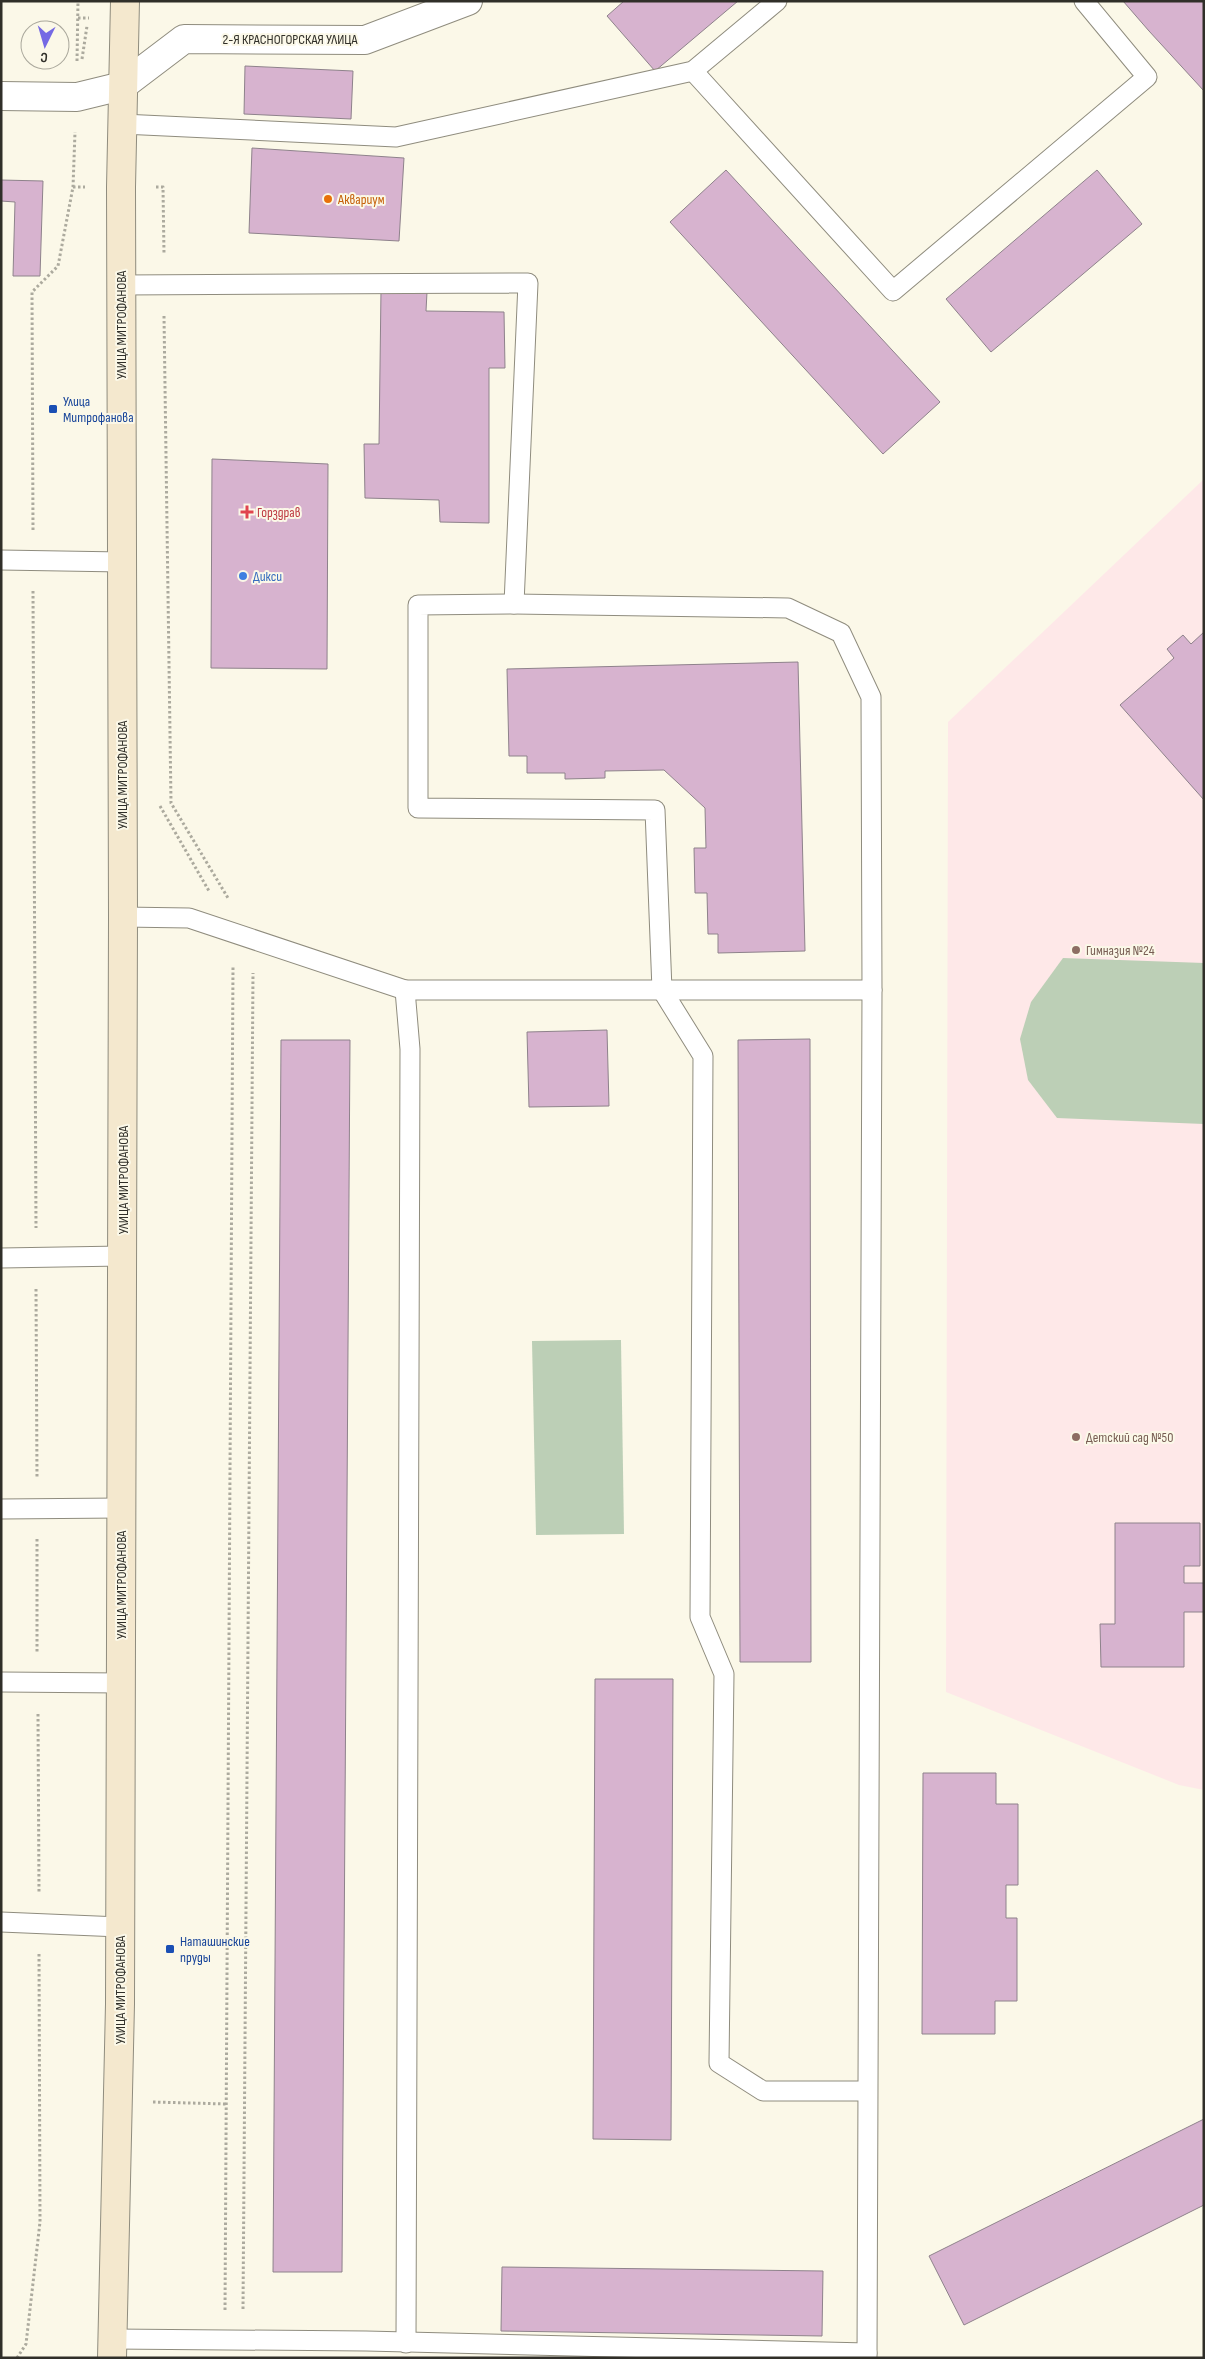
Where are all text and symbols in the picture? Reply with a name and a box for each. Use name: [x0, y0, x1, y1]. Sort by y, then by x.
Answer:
north arrow: [20, 20, 70, 70]
street label: 2-Я КРАСНОГОРСКАЯ УЛИЦА: [222, 31, 359, 48]
text: С: [40, 49, 48, 66]
place label: Аквариум: [337, 191, 385, 208]
marker: Аквариум: [322, 193, 334, 205]
street label: УЛИЦА МИТРОФАНОВА: [113, 270, 130, 379]
place label: Улица Митрофанова: [63, 393, 134, 426]
marker: Улица Митрофанова: [47, 403, 59, 415]
place label: Горздрав: [257, 504, 301, 521]
marker: Горздрав: [241, 506, 253, 518]
place label: Дикси: [253, 568, 282, 585]
marker: Дикси: [237, 570, 249, 582]
street label: УЛИЦА МИТРОФАНОВА: [114, 720, 131, 829]
place label: Гимназия №24: [1086, 942, 1155, 959]
marker: Гимназия №24: [1070, 944, 1082, 956]
street label: УЛИЦА МИТРОФАНОВА: [115, 1125, 132, 1234]
place label: Детский сад №50: [1086, 1429, 1173, 1446]
marker: Детский сад №50: [1070, 1431, 1082, 1443]
street label: УЛИЦА МИТРОФАНОВА: [113, 1530, 130, 1639]
place label: Наташинские пруды: [180, 1933, 250, 1966]
street label: УЛИЦА МИТРОФАНОВА: [112, 1935, 129, 2044]
marker: Наташинские пруды: [164, 1943, 176, 1955]

